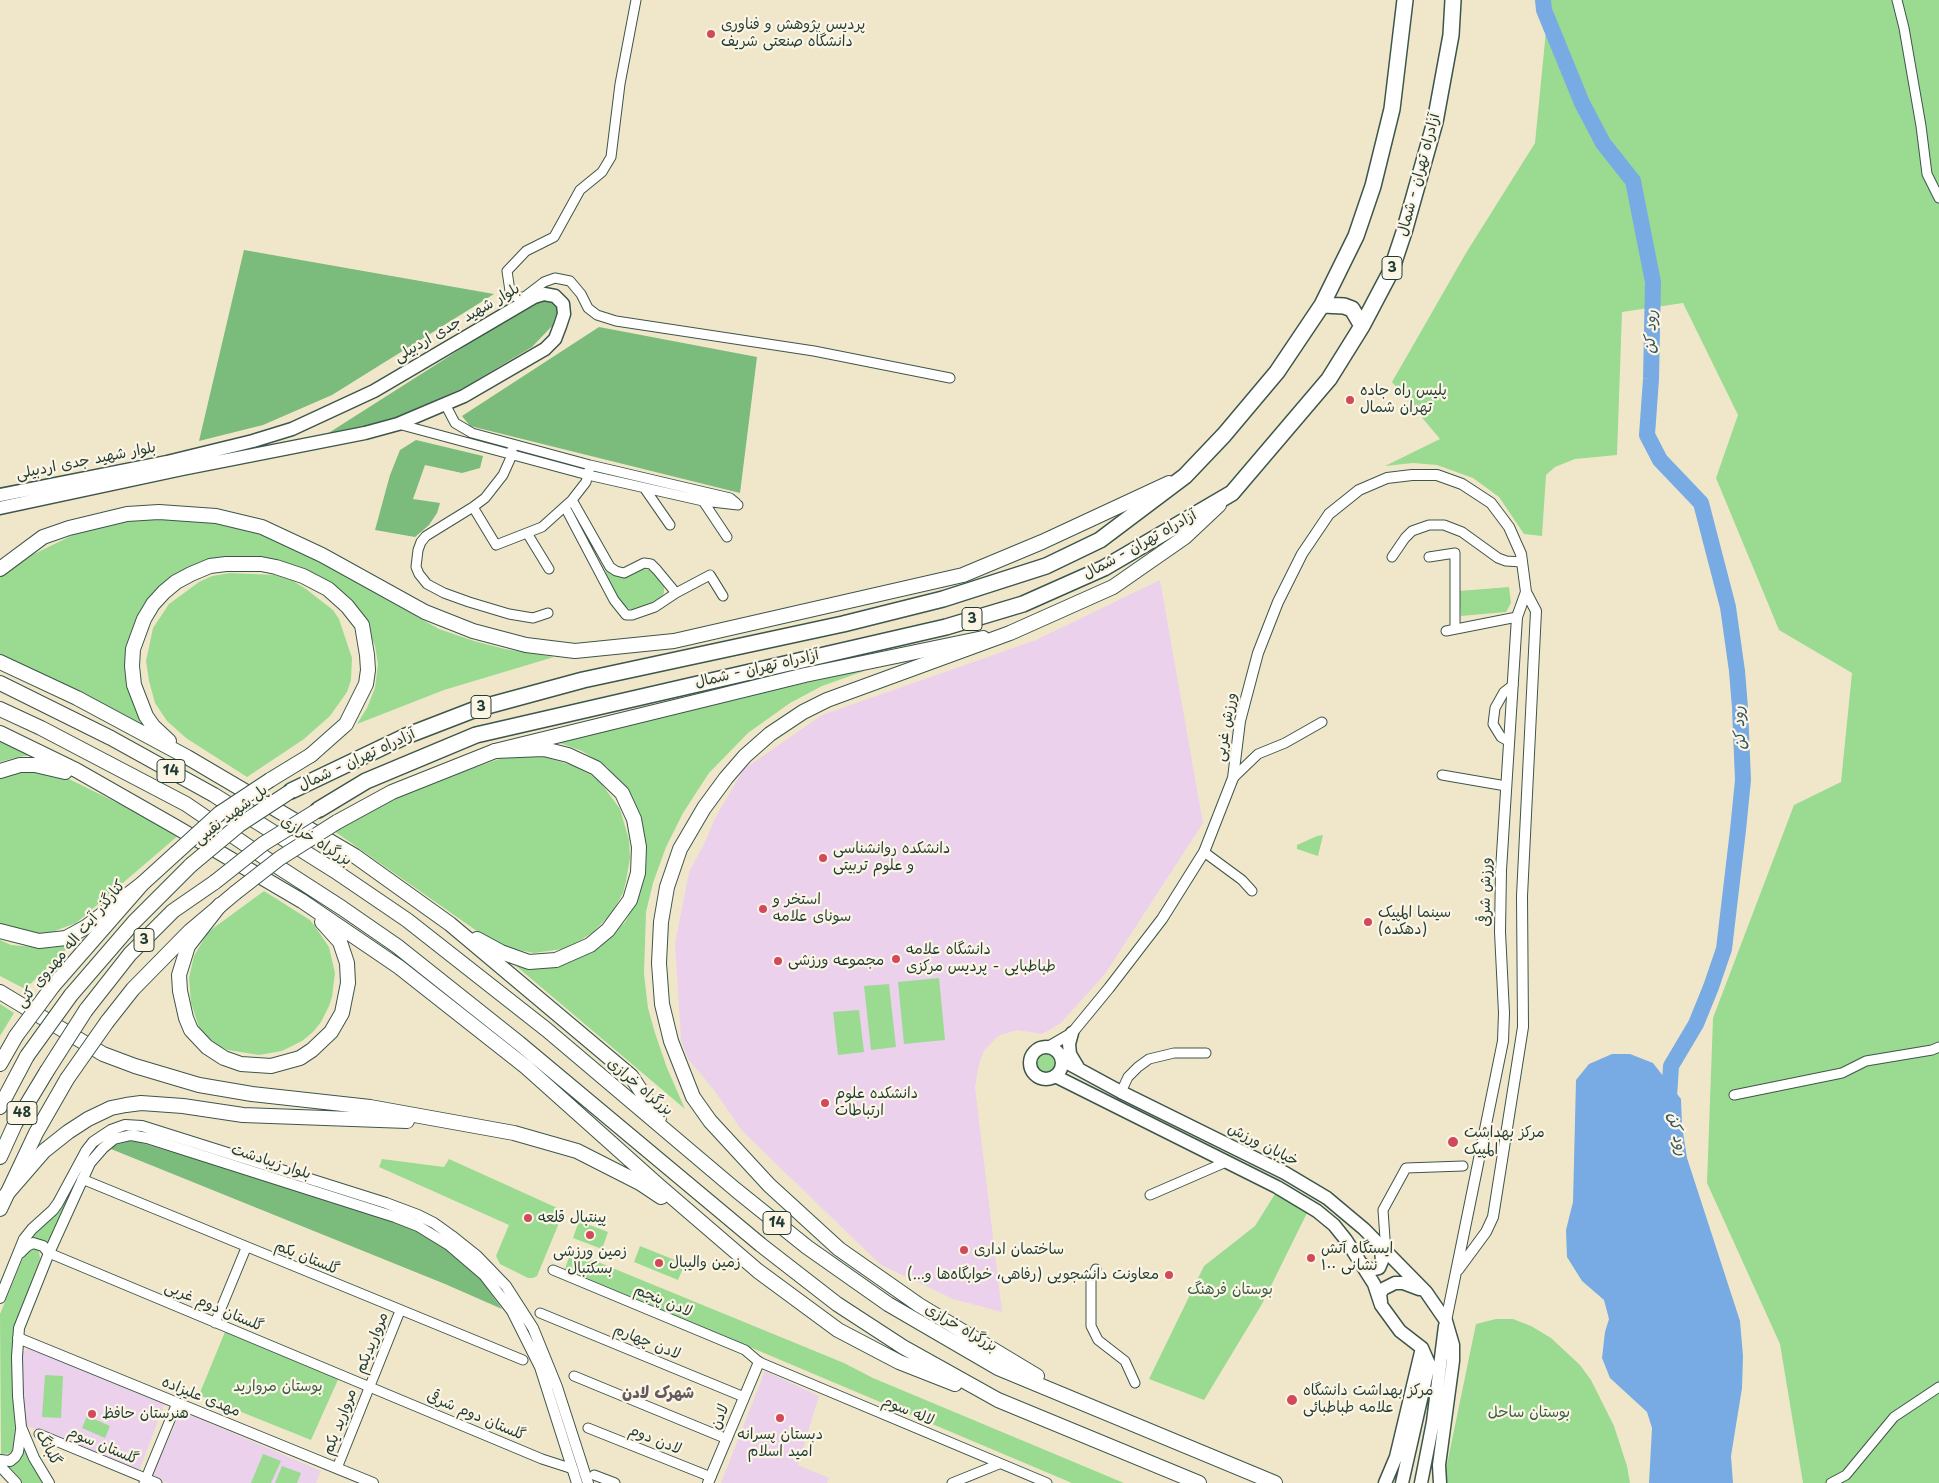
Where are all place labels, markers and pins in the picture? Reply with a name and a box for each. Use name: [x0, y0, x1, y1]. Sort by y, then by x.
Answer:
place label: پردیس پژوهش و فناوری دانشگاه صنعتی شریف: [721, 16, 865, 51]
marker: پردیس پژوهش و فناوری دانشگاه صنعتی شریف: [705, 28, 717, 40]
place label: پلیس راه جاده تهران شمال: [1360, 382, 1447, 417]
marker: پلیس راه جاده تهران شمال: [1344, 394, 1356, 406]
place label: دانشکده روانشناسی و علوم تربیتی: [833, 840, 950, 875]
marker: دانشکده روانشناسی و علوم تربیتی: [817, 852, 829, 864]
place label: استخر و سونای علامه: [773, 891, 851, 926]
marker: استخر و سونای علامه: [757, 903, 769, 915]
place label: سینما المپیک (دهکده): [1378, 904, 1451, 939]
marker: سینما المپیک (دهکده): [1362, 916, 1374, 928]
place label: دانشگاه علامه طباطبایی - پردیس مرکزی: [906, 941, 1056, 976]
place label: مجموعه ورزشی: [788, 952, 884, 970]
marker: دانشگاه علامه طباطبایی - پردیس مرکزی: [890, 953, 902, 965]
marker: مجموعه ورزشی: [772, 955, 784, 967]
place label: دانشکده علوم ارتباطات: [835, 1085, 918, 1120]
marker: دانشکده علوم ارتباطات: [819, 1097, 831, 1109]
place label: مرکز بهداشت المپیک: [1464, 1124, 1545, 1159]
marker: مرکز بهداشت المپیک: [1446, 1135, 1460, 1149]
place label: پینتبال قلعه: [538, 1209, 606, 1227]
marker: پینتبال قلعه: [522, 1212, 534, 1224]
marker: زمین ورزشی بسکتبال: [584, 1229, 596, 1241]
place label: ایستگاه آتش نشانی ۱۰۰: [1321, 1240, 1393, 1275]
place label: ساختمان اداری: [974, 1241, 1064, 1259]
place label: زمین ورزشی بسکتبال: [553, 1243, 627, 1278]
marker: ساختمان اداری: [958, 1244, 970, 1256]
marker: ایستگاه آتش نشانی ۱۰۰: [1305, 1252, 1317, 1264]
place label: زمین والیبال: [669, 1254, 741, 1272]
marker: زمین والیبال: [653, 1257, 665, 1269]
place label: معاونت دانشجویی (رفاهی، خوابگاه‌ها و...): [907, 1266, 1159, 1284]
marker: معاونت دانشجویی (رفاهی، خوابگاه‌ها و...): [1163, 1269, 1175, 1281]
place label: مرکز بهداشت دانشگاه علامه طباطبائی: [1303, 1382, 1433, 1417]
marker: مرکز بهداشت دانشگاه علامه طباطبائی: [1285, 1393, 1299, 1407]
place label: هنرستان حافظ: [102, 1405, 189, 1423]
marker: هنرستان حافظ: [86, 1408, 98, 1420]
marker: دبستان پسرانه امید اسلام: [774, 1412, 786, 1424]
place label: دبستان پسرانه امید اسلام: [737, 1426, 823, 1461]

